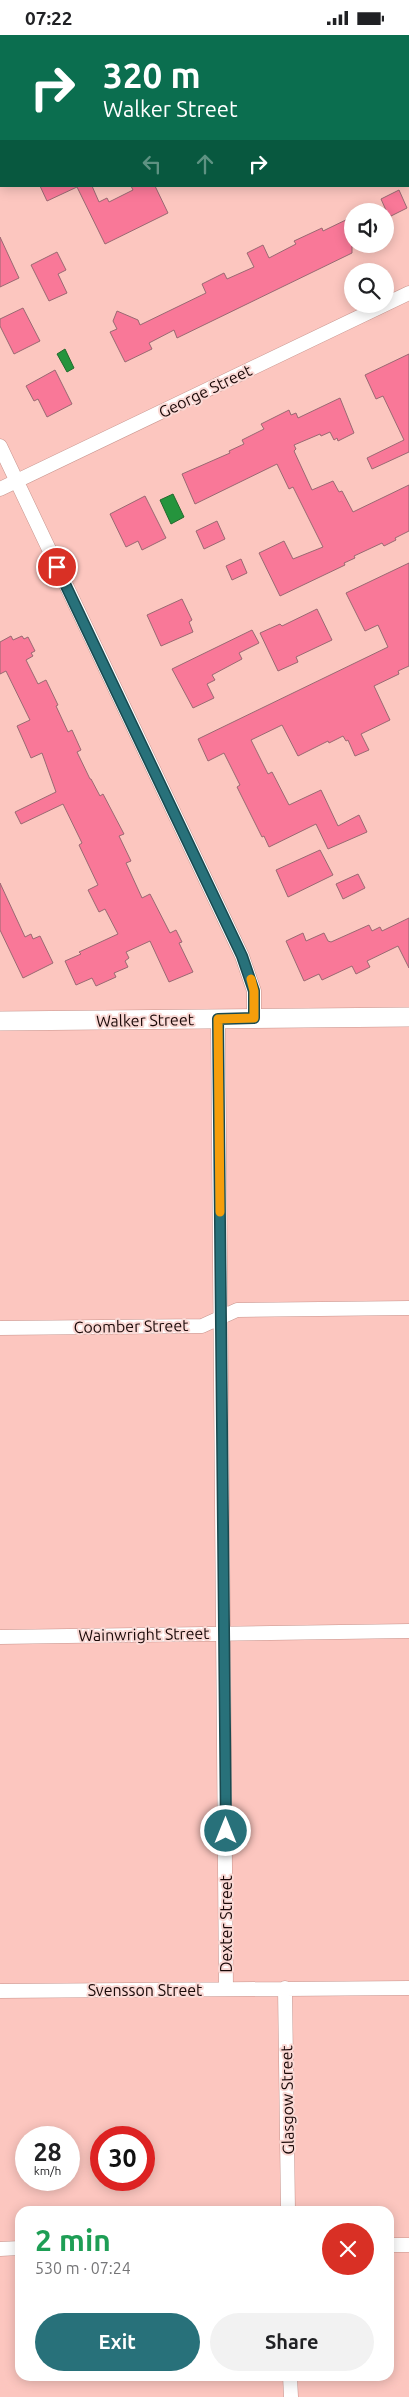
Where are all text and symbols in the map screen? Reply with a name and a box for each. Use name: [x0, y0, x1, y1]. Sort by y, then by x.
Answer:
text: 07:22: [25, 7, 73, 29]
icon: right: [20, 55, 85, 120]
text: 320 m: [103, 55, 201, 95]
text: Walker Street: [103, 96, 238, 121]
icon: left: [138, 150, 166, 178]
icon: ahead: [191, 150, 219, 178]
icon: right: [244, 150, 272, 178]
map controls: [344, 203, 394, 313]
button: sound: [344, 203, 394, 253]
button: search: [344, 263, 394, 313]
street label: George Street: [156, 360, 255, 421]
pin: [36, 546, 78, 588]
icon: arrive: [43, 553, 71, 581]
street label: Walker Street: [96, 1010, 195, 1030]
street label: Coomber Street: [73, 1316, 189, 1336]
street label: Wainwright Street: [78, 1624, 210, 1644]
position arrow: [199, 1804, 251, 1856]
street label: Dexter Street: [217, 1874, 235, 1973]
street label: Svensson Street: [88, 1981, 203, 1999]
street label: Glasgow Street: [277, 2044, 297, 2155]
speed limit sign: 30: [90, 2126, 155, 2191]
text: 28: [33, 2138, 62, 2166]
text: km/h: [34, 2164, 61, 2177]
text: 2 min: [35, 2223, 111, 2257]
button: close: [322, 2223, 374, 2275]
text: 530 m · 07:24: [35, 2259, 131, 2277]
button: Exit: [35, 2313, 200, 2371]
button: Share: [210, 2313, 374, 2371]

